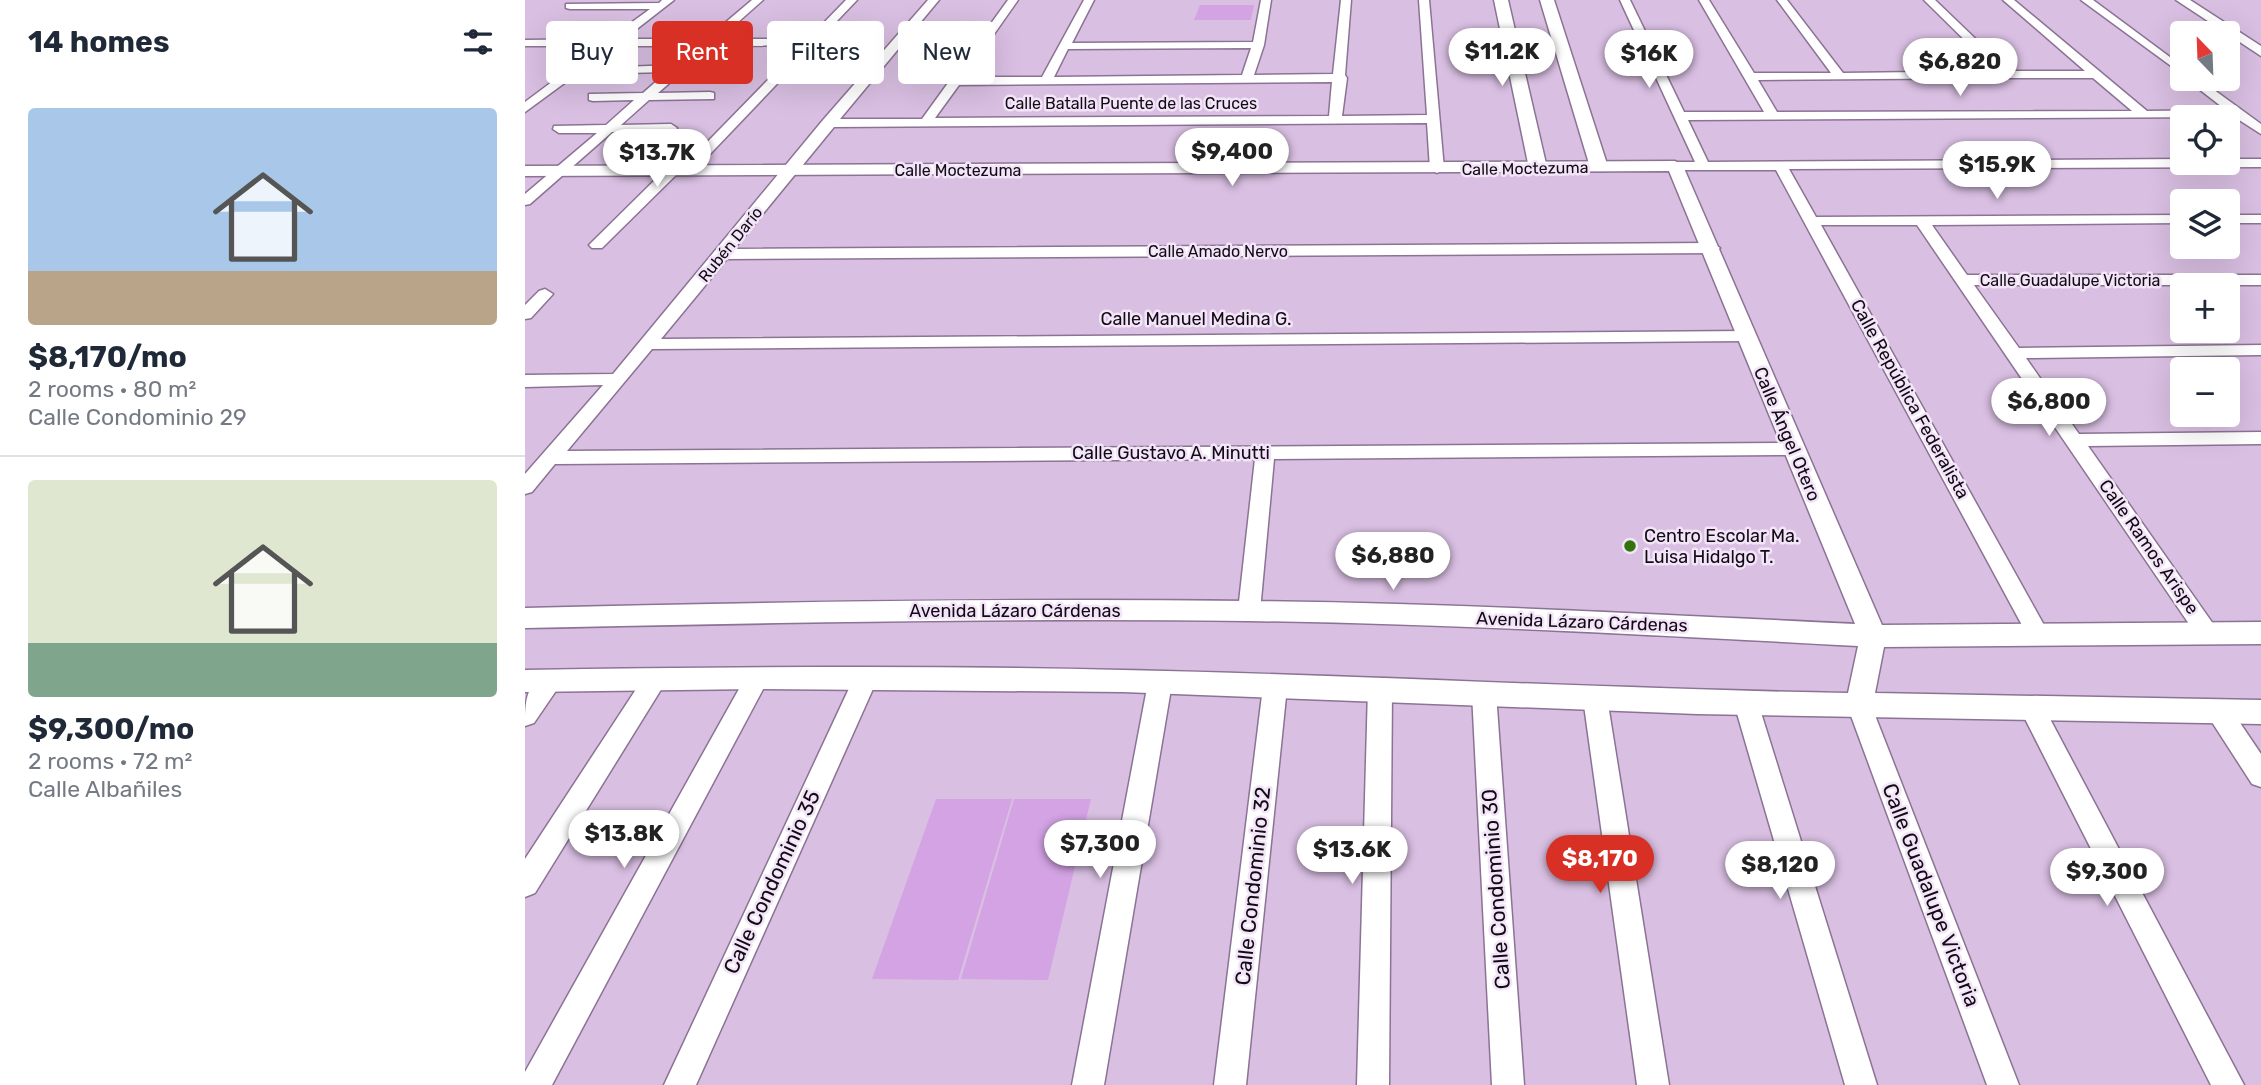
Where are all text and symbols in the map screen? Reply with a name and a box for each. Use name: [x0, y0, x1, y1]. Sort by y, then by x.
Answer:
chip: Buy: [546, 21, 638, 84]
chip: Rent: [652, 21, 753, 84]
chip: Filters: [767, 21, 884, 84]
chip: New: [898, 21, 995, 84]
north arrow: [2170, 21, 2240, 91]
map controls: [2170, 21, 2240, 427]
icon: filters: [459, 23, 497, 61]
text: 14 homes: [28, 24, 170, 60]
pin: $11.2K: [1445, 28, 1559, 88]
pin: $16K: [1608, 31, 1690, 90]
text: $11.2K: [1465, 37, 1539, 65]
pin: $6,820: [1903, 38, 2017, 98]
text: $16K: [1620, 39, 1678, 67]
text: $6,820: [1919, 47, 2001, 75]
street label: Calle Batalla Puente de las Cruces: [1005, 94, 1257, 113]
button: locate: [2170, 105, 2240, 175]
pin: $9,400: [1175, 128, 1289, 188]
pin: $13.7K: [600, 130, 714, 189]
text: $9,400: [1191, 137, 1273, 165]
text: $13.7K: [619, 138, 695, 166]
pin: $15.9K: [1940, 142, 2054, 201]
text: $15.9K: [1958, 150, 2036, 178]
icon: home: [200, 154, 326, 280]
street label: Calle Moctezuma: [1461, 158, 1589, 179]
street label: Calle Moctezuma: [895, 161, 1021, 180]
button: layers: [2170, 189, 2240, 259]
street label: Rubén Darío: [694, 203, 766, 286]
street label: Calle Amado Nervo: [1148, 242, 1288, 261]
street label: Calle Guadalupe Victoria: [1980, 271, 2160, 290]
button: +: [2170, 273, 2240, 343]
street label: Calle República Federalista: [1846, 295, 1974, 503]
street label: Calle Manuel Medina G.: [1100, 308, 1292, 330]
text: $8,170/mo: [28, 339, 187, 375]
button: −: [2170, 357, 2240, 427]
street label: Calle Ángel Otero: [1749, 364, 1825, 504]
text: 2 rooms · 80 m²: [28, 375, 196, 403]
pin: $6,800: [1992, 378, 2106, 438]
text: $6,800: [2007, 387, 2091, 415]
text: Calle Condominio 29: [28, 403, 247, 431]
street label: Calle Gustavo A. Minutti: [1072, 442, 1270, 464]
street label: Calle Ramos Arispe: [2094, 475, 2204, 619]
place label: Centro Escolar Ma. Luisa Hidalgo T.: [1644, 525, 1800, 568]
icon: home: [200, 526, 326, 652]
pin: $6,880: [1336, 532, 1450, 592]
marker: Centro Escolar Ma. Luisa Hidalgo T.: [1622, 538, 1638, 554]
text: $6,880: [1351, 541, 1435, 569]
street label: Avenida Lázaro Cárdenas: [909, 600, 1121, 622]
street label: Avenida Lázaro Cárdenas: [1476, 607, 1688, 637]
text: $9,300/mo: [28, 711, 194, 747]
text: 2 rooms · 72 m²: [28, 747, 192, 775]
text: Calle Albañiles: [28, 775, 182, 803]
street label: Calle Guadalupe Victoria: [1877, 780, 1986, 1010]
street label: Calle Condominio 32: [1230, 785, 1275, 987]
street label: Calle Condominio 35: [718, 786, 825, 978]
street label: Calle Condominio 30: [1476, 788, 1515, 990]
pin: $13.8K: [567, 810, 681, 870]
text: $13.8K: [584, 819, 664, 847]
pin: $7,300: [1043, 820, 1157, 880]
pin: $13.6K: [1295, 826, 1409, 886]
text: $7,300: [1060, 829, 1140, 857]
text: $13.6K: [1313, 835, 1391, 863]
pin: $8,170: [1543, 836, 1657, 895]
pin: $8,120: [1723, 842, 1837, 901]
text: $8,170: [1562, 844, 1638, 872]
pin: $9,300: [2050, 848, 2164, 908]
text: $8,120: [1741, 850, 1819, 878]
text: $9,300: [2066, 857, 2148, 885]

